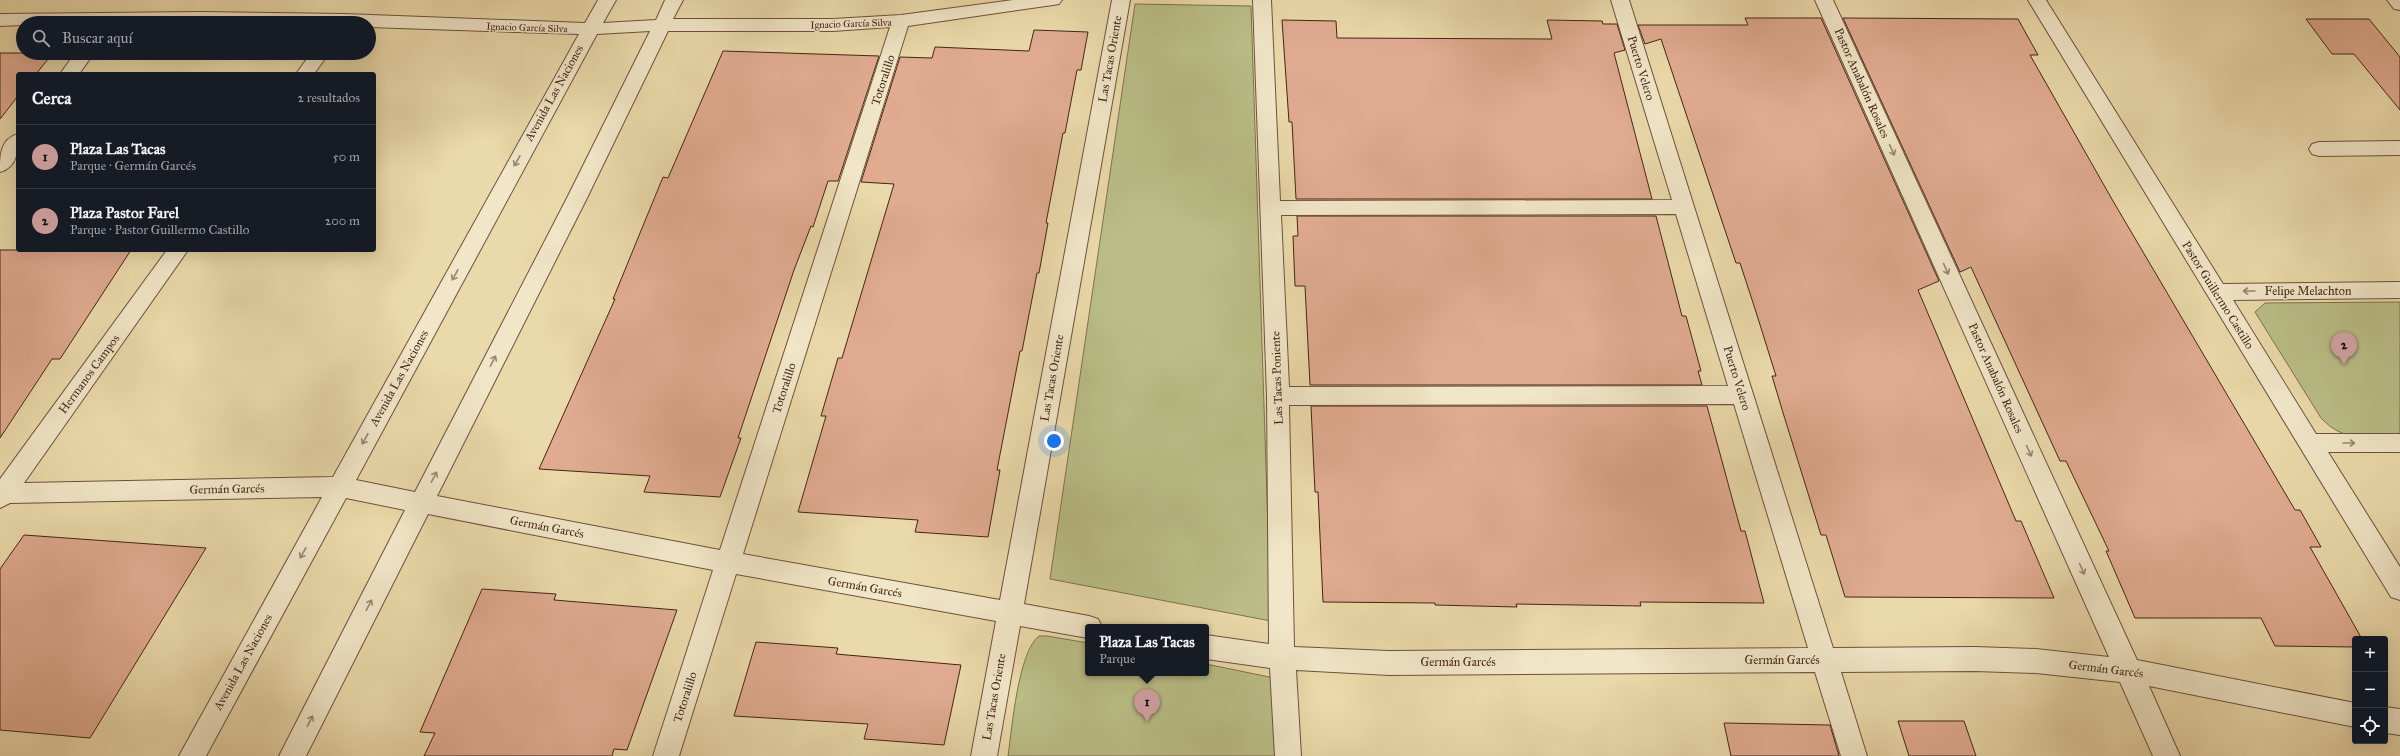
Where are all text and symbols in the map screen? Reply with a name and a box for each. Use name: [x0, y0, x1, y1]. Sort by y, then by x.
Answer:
street label: Las Tacas Oriente: [1095, 14, 1125, 104]
search box: [16, 16, 376, 60]
street label: Ignacio García Silva: [810, 17, 893, 31]
street label: Ignacio García Silva: [486, 21, 569, 35]
street label: Pastor Anabalón Rosales: [1831, 26, 1893, 140]
icon: search: [30, 27, 52, 49]
text: Buscar aquí: [62, 29, 133, 47]
street label: Puerto Velero: [1625, 34, 1657, 102]
street label: Avenida Las Naciones: [521, 42, 586, 144]
street label: Totoralillo: [868, 53, 898, 107]
text: Cerca: [32, 88, 71, 109]
text: 2 resultados: [297, 90, 360, 106]
text: Plaza Las Tacas: [70, 140, 165, 158]
one-way arrow: [1889, 144, 1896, 156]
text: 1: [42, 149, 48, 165]
text: 50 m: [333, 149, 360, 165]
one-way arrow: [513, 155, 520, 167]
text: Parque · Germán Garcés: [70, 158, 196, 174]
text: Plaza Pastor Farel: [70, 204, 179, 222]
text: 2: [42, 213, 48, 229]
text: 200 m: [325, 213, 360, 229]
text: Parque · Pastor Guillermo Castillo: [70, 222, 249, 238]
street label: Pastor Guillermo Castillo: [2179, 239, 2257, 351]
one-way arrow: [1943, 262, 1950, 274]
one-way arrow: [450, 269, 458, 281]
street label: Felipe Melachton: [2265, 284, 2352, 298]
one-way arrow: [2243, 288, 2256, 295]
street label: Pastor Anabalón Rosales: [1965, 321, 2027, 435]
street label: Avenida Las Naciones: [366, 327, 431, 429]
street label: Las Tacas Poniente: [1268, 331, 1286, 425]
street label: Hermanos Campos: [56, 332, 122, 416]
pin: 2: [2331, 332, 2357, 365]
street label: Las Tacas Oriente: [1037, 333, 1067, 423]
street label: Puerto Velero: [1721, 344, 1753, 412]
one-way arrow: [490, 356, 498, 368]
street label: Totoralillo: [769, 361, 799, 415]
your location: [1044, 431, 1064, 451]
one-way arrow: [361, 432, 369, 444]
one-way arrow: [2342, 439, 2355, 447]
one-way arrow: [2026, 444, 2033, 456]
one-way arrow: [431, 471, 438, 483]
street label: Germán Garcés: [189, 481, 265, 497]
street label: Germán Garcés: [509, 513, 585, 541]
one-way arrow: [299, 547, 306, 559]
one-way arrow: [2079, 563, 2086, 575]
street label: Germán Garcés: [827, 574, 903, 600]
one-way arrow: [366, 600, 373, 612]
street label: Avenida Las Naciones: [210, 611, 275, 713]
popup: [1085, 624, 1209, 676]
text: Plaza Las Tacas: [1099, 633, 1195, 651]
map controls: [2352, 636, 2388, 744]
button: +: [2352, 636, 2388, 672]
text: Parque: [1099, 651, 1135, 667]
street label: Las Tacas Oriente: [979, 652, 1009, 742]
street label: Germán Garcés: [1744, 653, 1820, 667]
street label: Germán Garcés: [1420, 655, 1496, 669]
street label: Germán Garcés: [2068, 657, 2144, 681]
street label: Totoralillo: [670, 670, 700, 724]
button: −: [2352, 672, 2388, 708]
pin: 1: [1134, 689, 1160, 722]
button: locate: [2352, 708, 2388, 744]
one-way arrow: [307, 715, 314, 727]

